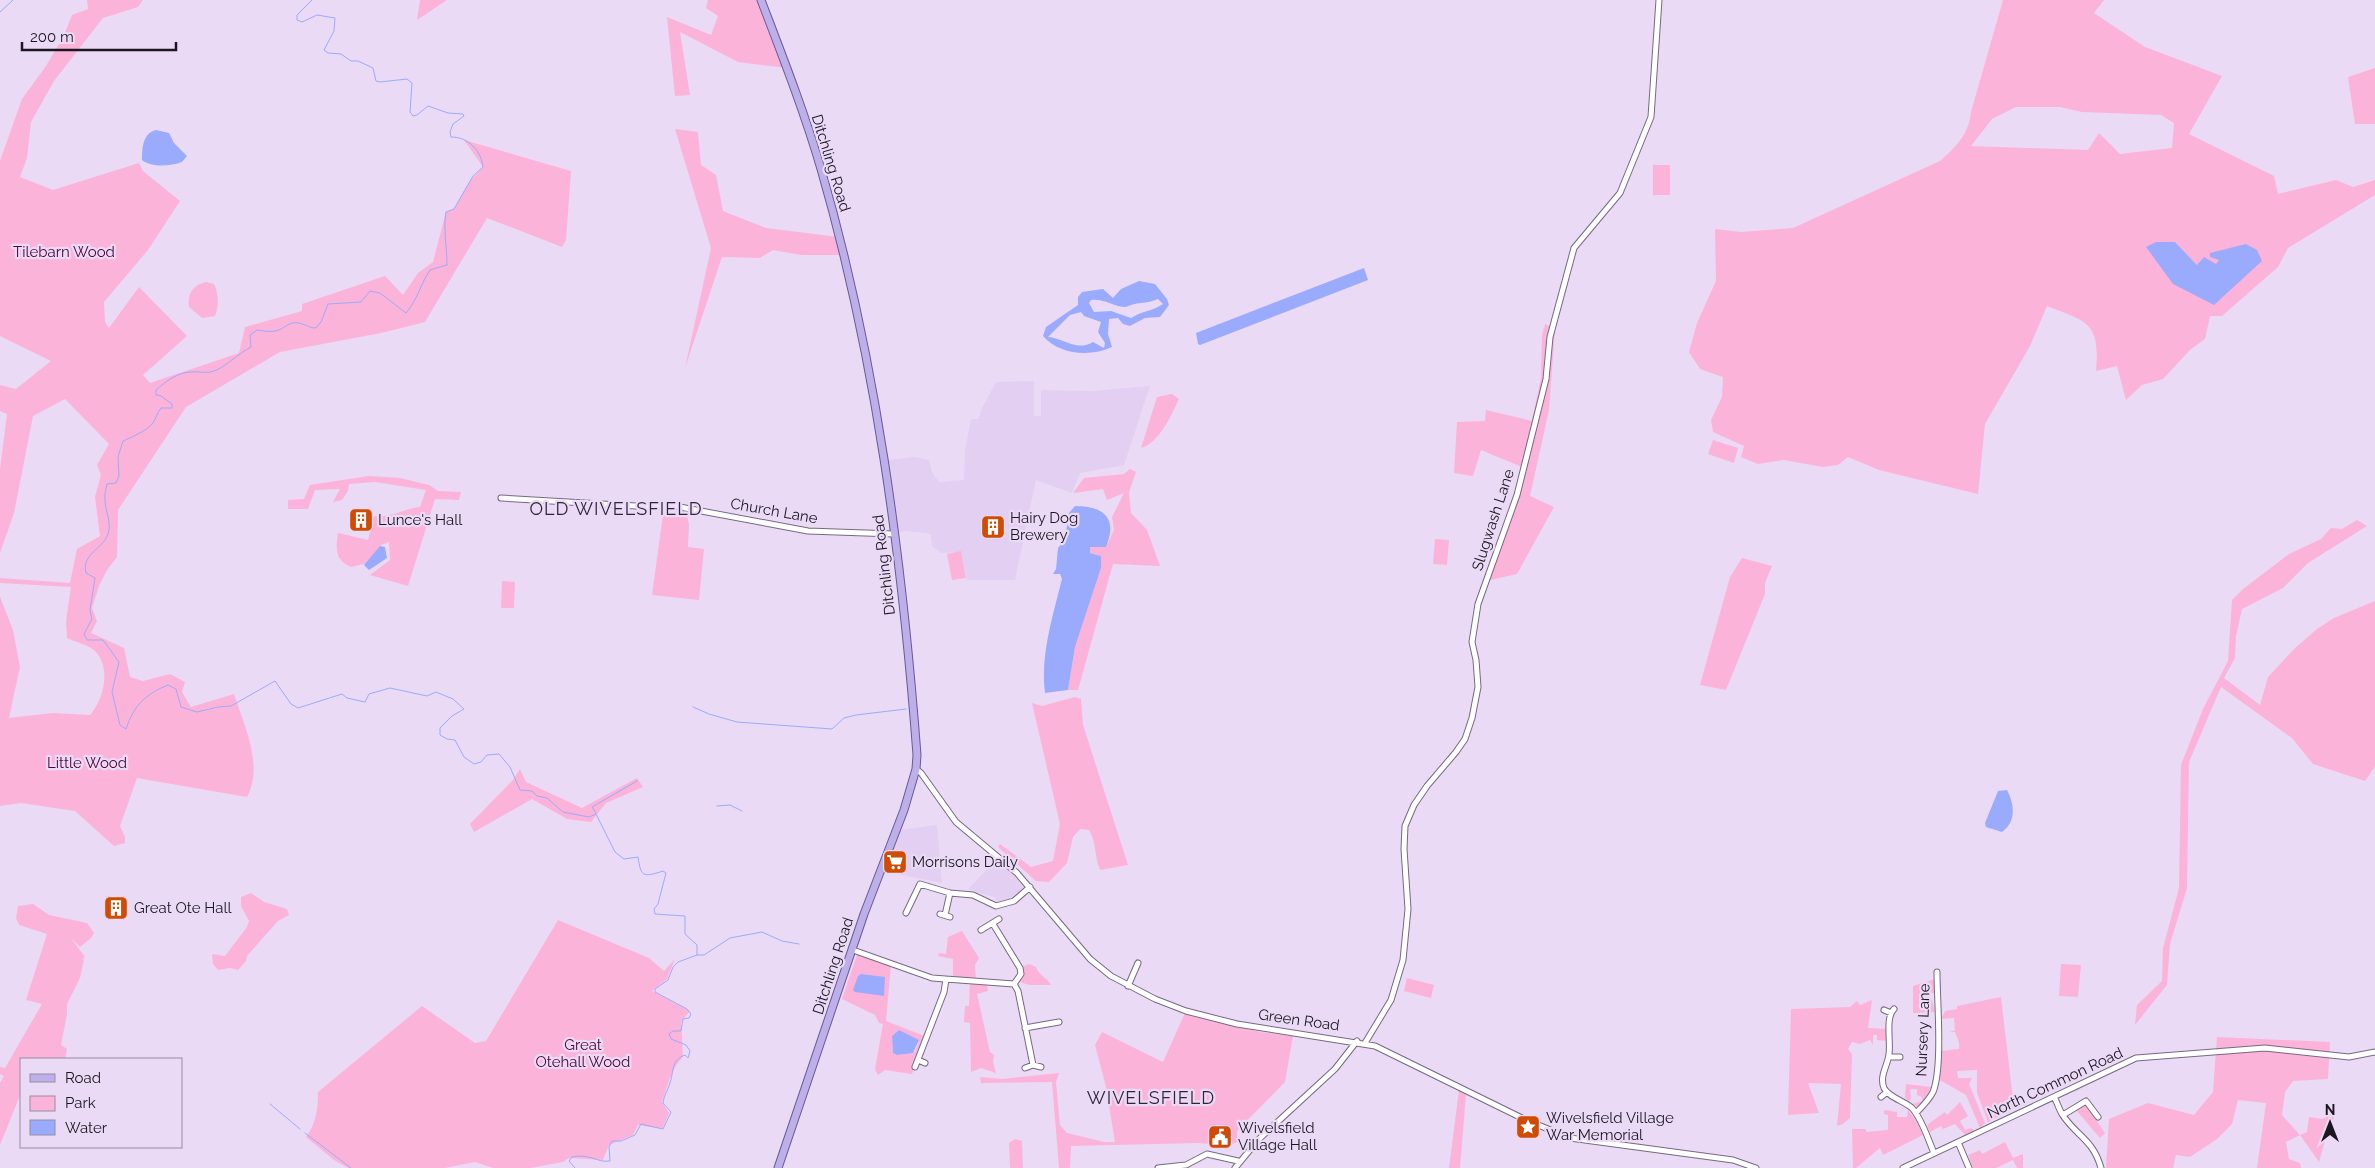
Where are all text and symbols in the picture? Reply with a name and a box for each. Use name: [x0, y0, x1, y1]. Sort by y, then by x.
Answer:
scale bar: [22, 20, 176, 52]
text: 200 m: [30, 28, 74, 46]
street label: Ditchling Road: [808, 112, 854, 214]
park label: Tilebarn Wood: [13, 243, 115, 261]
street label: Slugwash Lane: [1468, 467, 1518, 573]
street label: Church Lane: [729, 494, 819, 528]
district label: OLD WIVELSFIELD: [529, 498, 703, 519]
building icon: Lunce's Hall: [348, 507, 374, 533]
place label: Hairy Dog Brewery: [1010, 509, 1078, 544]
place label: Lunce's Hall: [378, 511, 463, 529]
street label: Ditchling Road: [869, 514, 899, 616]
building icon: Hairy Dog Brewery: [980, 514, 1006, 540]
park label: Little Wood: [47, 754, 127, 772]
supermarket icon: Morrisons Daily: [882, 849, 908, 875]
place label: Morrisons Daily: [912, 853, 1018, 871]
building icon: Great Ote Hall: [103, 895, 129, 921]
place label: Great Ote Hall: [134, 899, 233, 917]
street label: Ditchling Road: [809, 915, 857, 1017]
street label: Nursery Lane: [1912, 983, 1934, 1077]
street label: Green Road: [1257, 1005, 1341, 1035]
park label: Great Otehall Wood: [536, 1036, 630, 1071]
street label: North Common Road: [1984, 1044, 2126, 1122]
legend: [20, 1058, 182, 1148]
text: Road: [65, 1069, 101, 1087]
district label: WIVELSFIELD: [1087, 1087, 1215, 1108]
text: Park: [65, 1094, 96, 1112]
north arrow: [2305, 1098, 2355, 1148]
text: N: [2325, 1102, 2335, 1118]
place label: Wivelsfield Village War Memorial: [1546, 1109, 1674, 1144]
place icon: Wivelsfield Village War Memorial: [1515, 1114, 1541, 1140]
text: Water: [65, 1119, 108, 1137]
place label: Wivelsfield Village Hall: [1238, 1119, 1318, 1154]
public building icon: Wivelsfield Village Hall: [1207, 1124, 1233, 1150]

